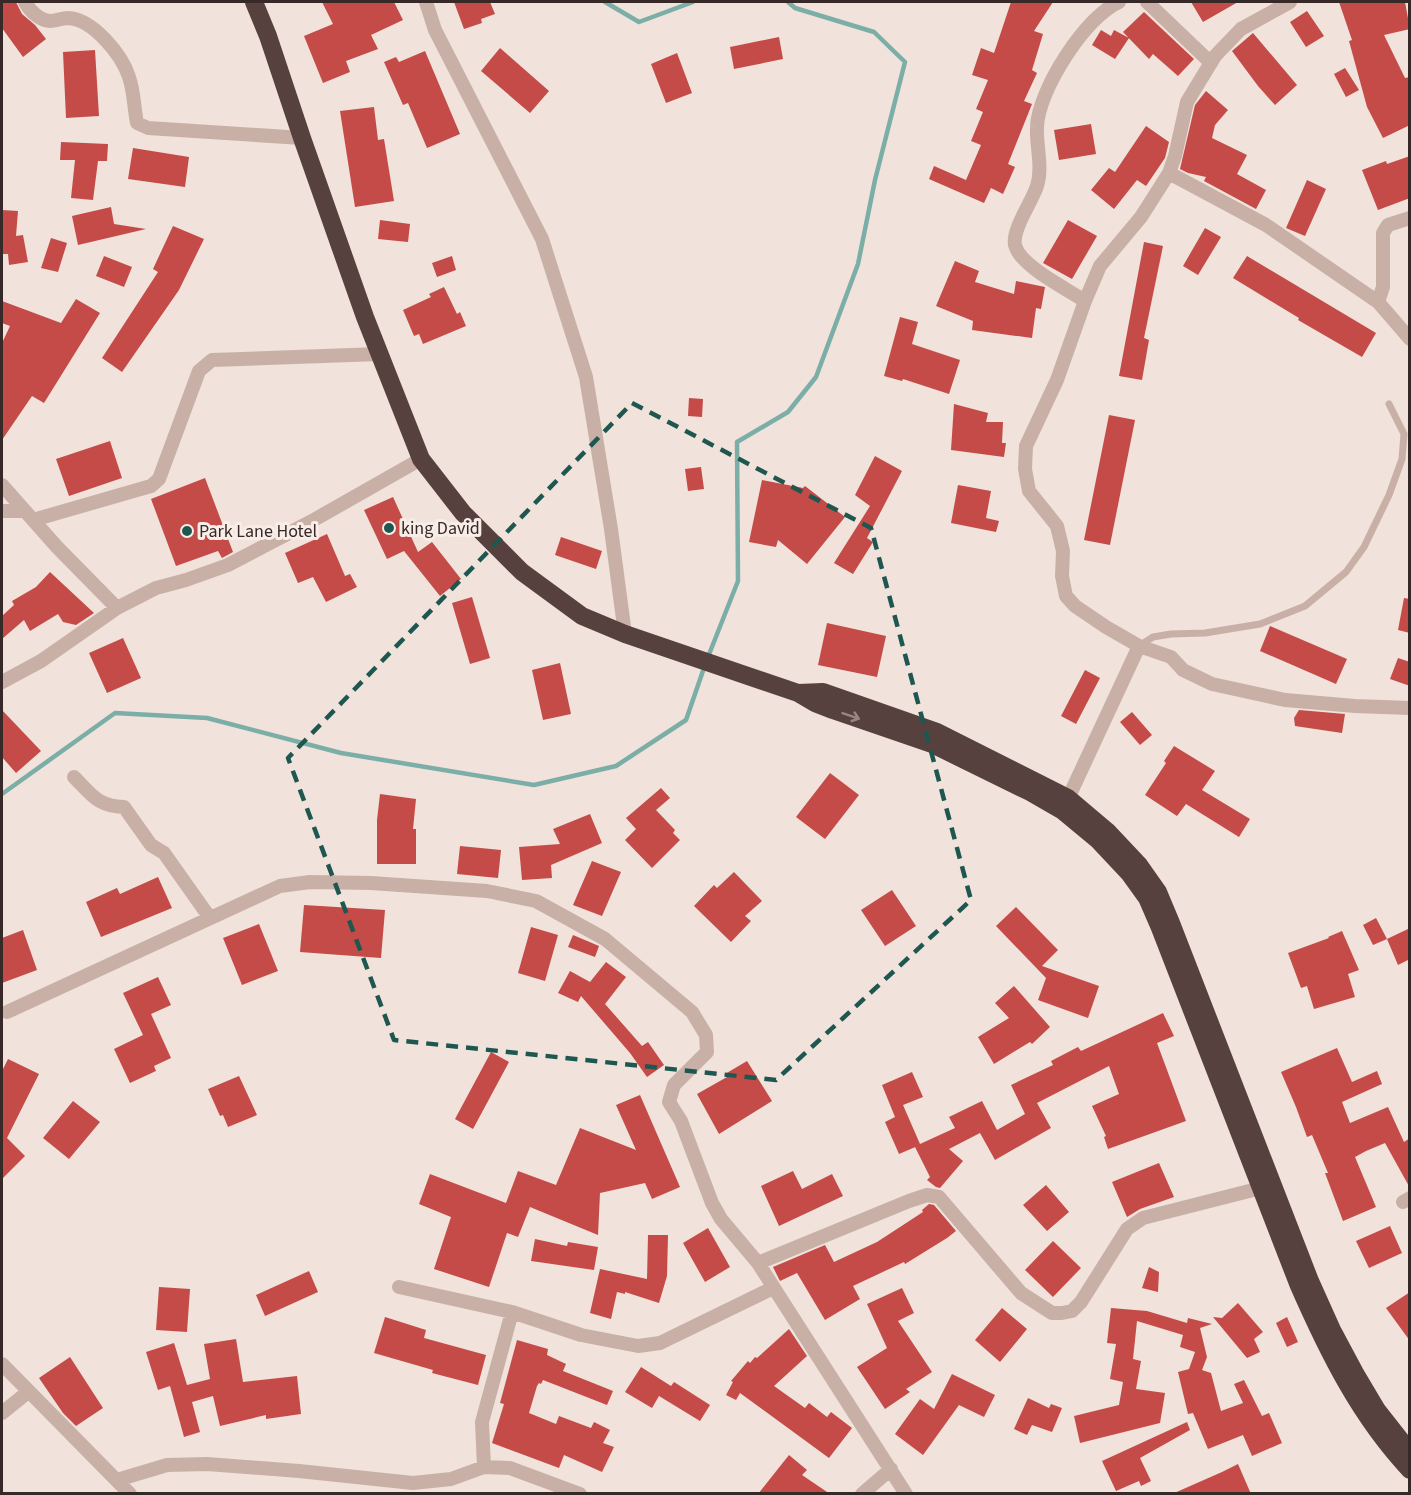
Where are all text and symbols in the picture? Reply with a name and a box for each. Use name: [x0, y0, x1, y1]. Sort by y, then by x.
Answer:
place label: king David: [401, 516, 480, 541]
place label: Park Lane Hotel: [199, 519, 317, 544]
marker: king David: [382, 521, 396, 535]
marker: Park Lane Hotel: [180, 524, 194, 538]
one-way arrow: [841, 711, 860, 722]

